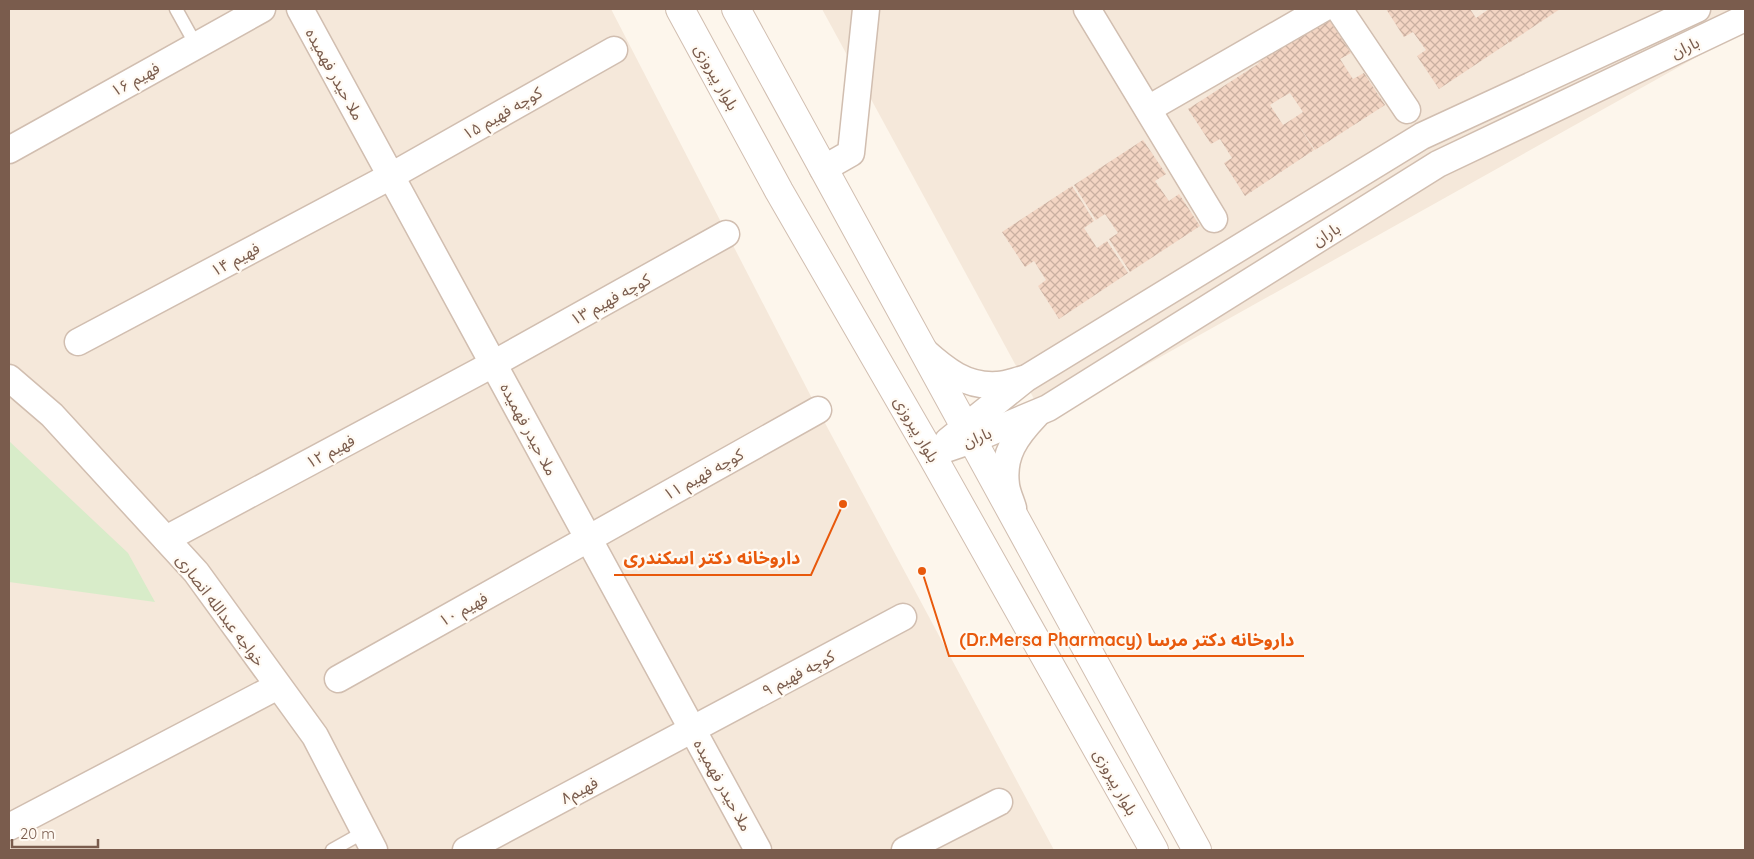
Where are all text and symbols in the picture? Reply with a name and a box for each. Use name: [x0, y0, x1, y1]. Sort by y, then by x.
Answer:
street label: ملا حیدر فهمیده: [302, 25, 368, 123]
street label: باران: [1668, 32, 1702, 62]
street label: بلوار پیروزی: [690, 40, 743, 114]
street label: فهیم ۱۶: [107, 57, 164, 103]
street label: کوچه فهیم ۱۵: [459, 82, 547, 146]
street label: باران: [1308, 218, 1344, 250]
street label: فهیم ۱۴: [207, 238, 264, 283]
street label: کوچه فهیم ۱۳: [566, 269, 655, 332]
street label: ملا حیدر فهمیده: [496, 379, 562, 479]
street label: بلوار پیروزی: [889, 392, 944, 466]
street label: باران: [960, 422, 994, 452]
street label: فهیم ۱۲: [302, 430, 359, 475]
street label: کوچه فهیم ۱۱: [659, 444, 748, 507]
callout: داروخانه دکتر اسکندری: [614, 542, 811, 575]
text: داروخانه دکتر اسکندری: [624, 546, 800, 569]
street label: خواجه عبدالله انصاری: [172, 550, 270, 670]
street label: فهیم ۱۰: [435, 587, 492, 633]
callout: (Dr.Mersa Pharmacy) داروخانه دکتر مرسا: [949, 623, 1304, 656]
text: (Dr.Mersa Pharmacy) داروخانه دکتر مرسا: [960, 628, 1294, 651]
street label: کوچه فهیم ۹: [758, 645, 840, 703]
street label: ملا حیدر فهمیده: [690, 736, 756, 834]
street label: بلوار پیروزی: [1089, 745, 1142, 819]
street label: فهیم۸: [557, 772, 602, 811]
scale bar: [12, 816, 99, 848]
text: 20 m: [20, 824, 55, 843]

